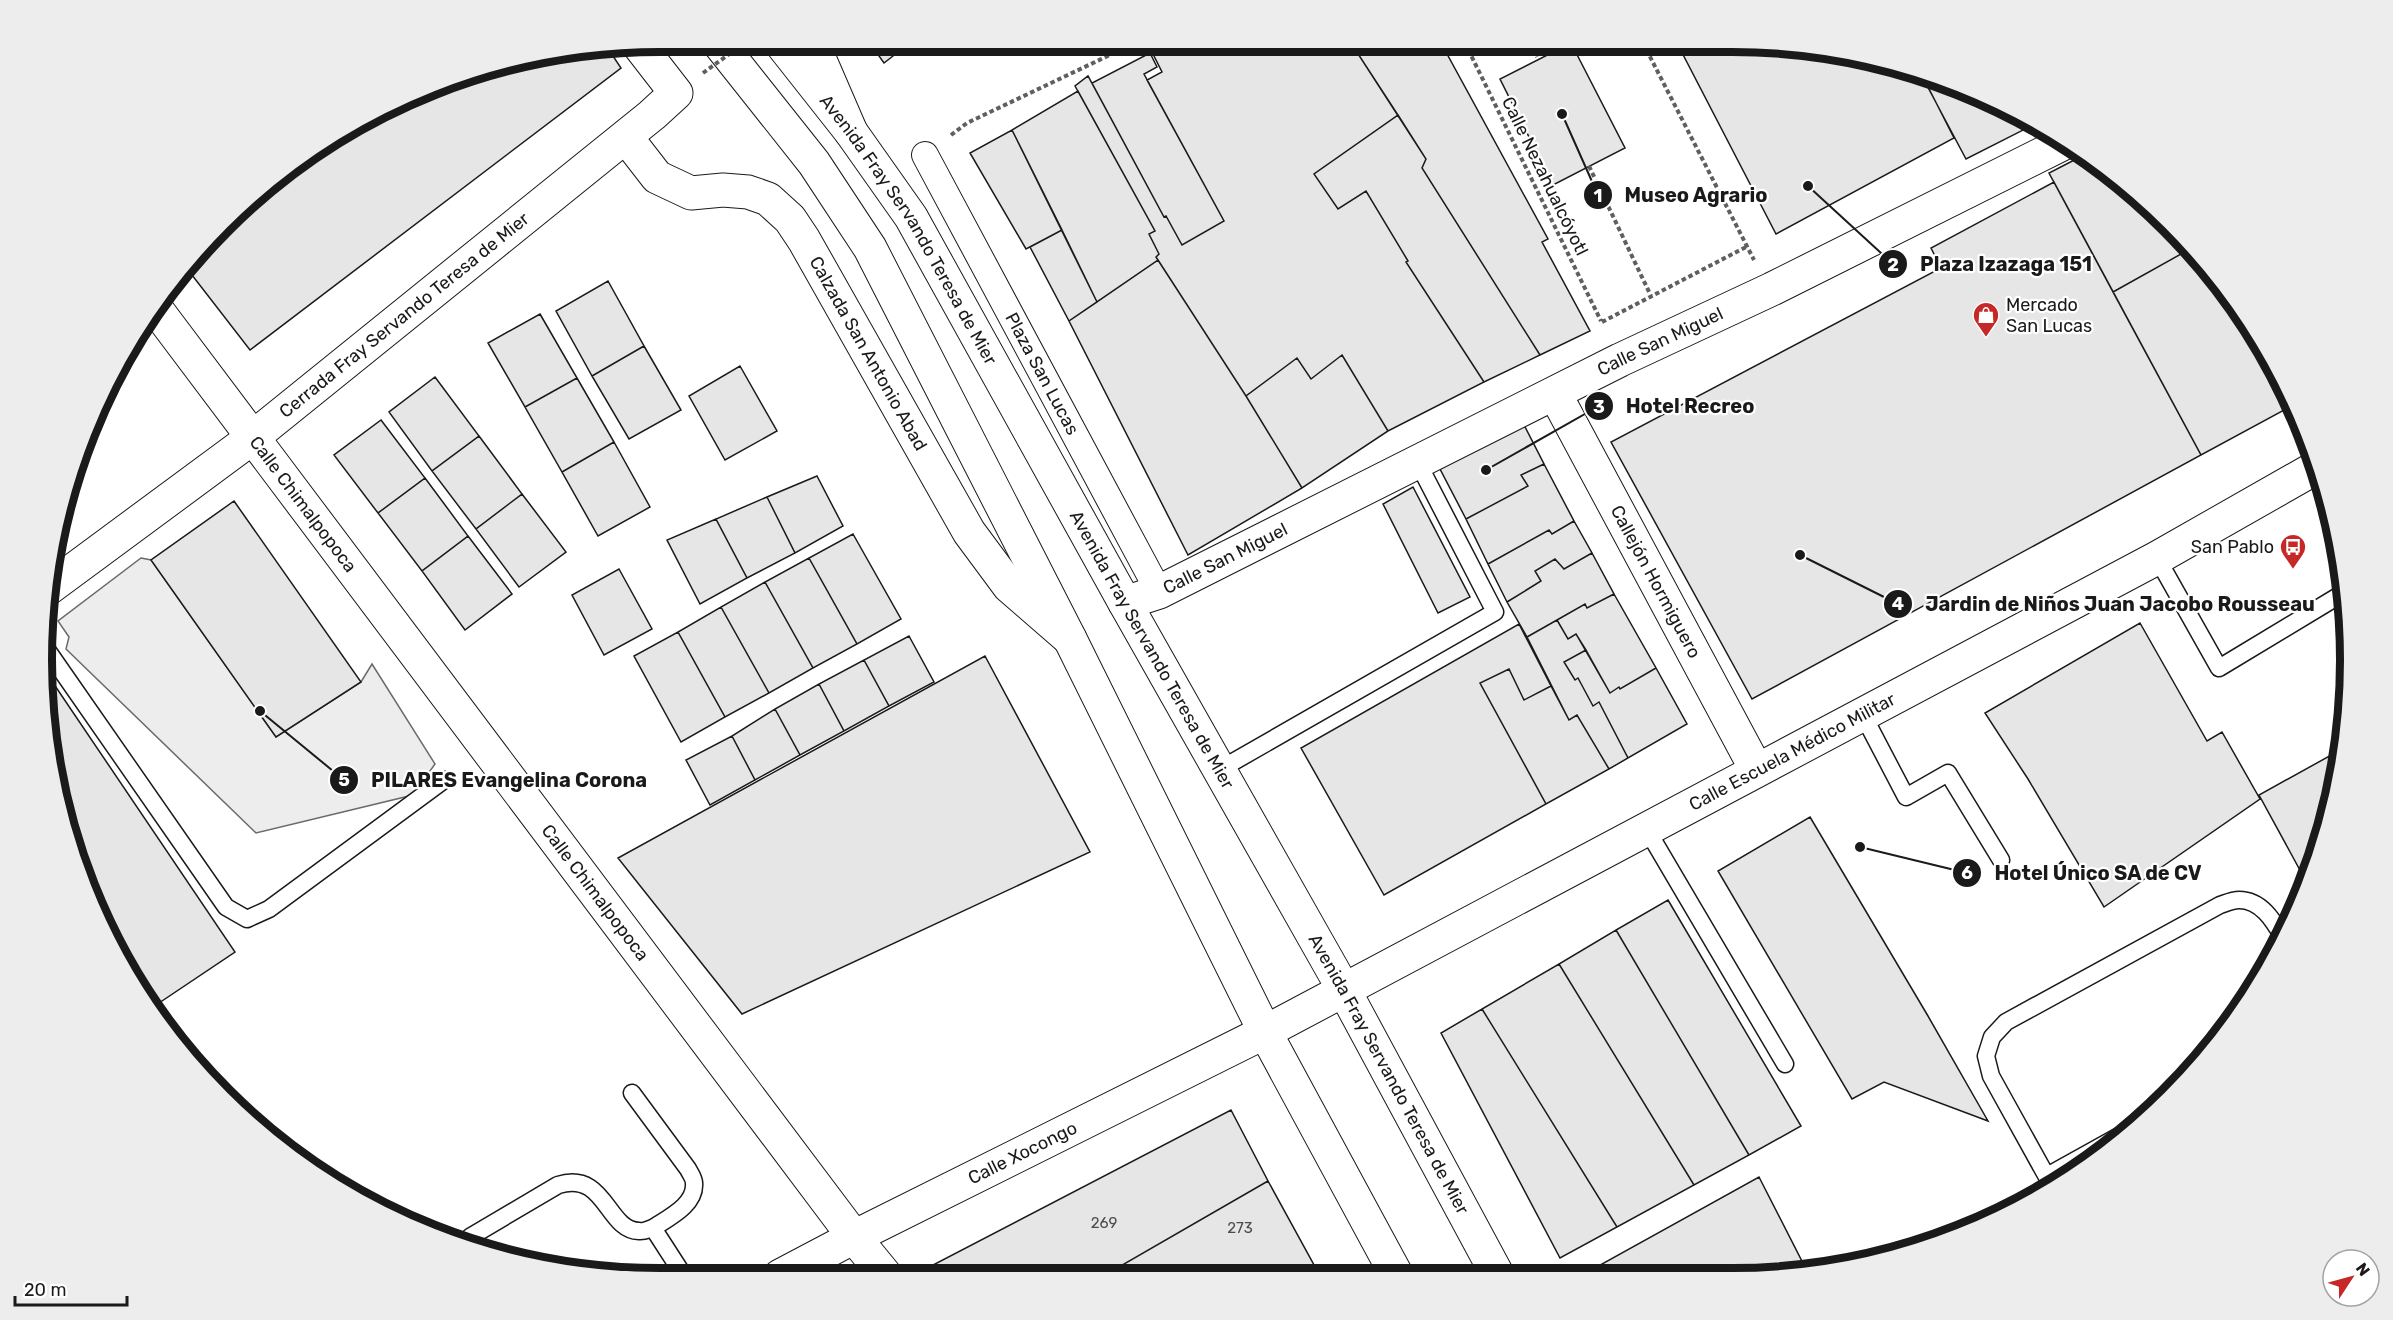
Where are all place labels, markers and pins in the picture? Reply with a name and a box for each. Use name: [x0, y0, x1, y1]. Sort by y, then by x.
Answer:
callout: Museo Agrario: [1583, 176, 1780, 214]
callout: Plaza Izazaga 151: [1878, 245, 2104, 283]
place label: Mercado San Lucas: [2006, 294, 2092, 337]
shop icon: Mercado San Lucas: [1971, 300, 2001, 338]
callout: Hotel Recreo: [1584, 387, 1766, 425]
bus stop icon: San Pablo: [2278, 532, 2308, 570]
place label: San Pablo: [2191, 536, 2274, 558]
callout: Jardin de Niños Juan Jacobo Rousseau: [1883, 585, 2327, 623]
callout: PILARES Evangelina Corona: [329, 761, 659, 799]
callout: Hotel Único SA de CV: [1952, 854, 2213, 892]

